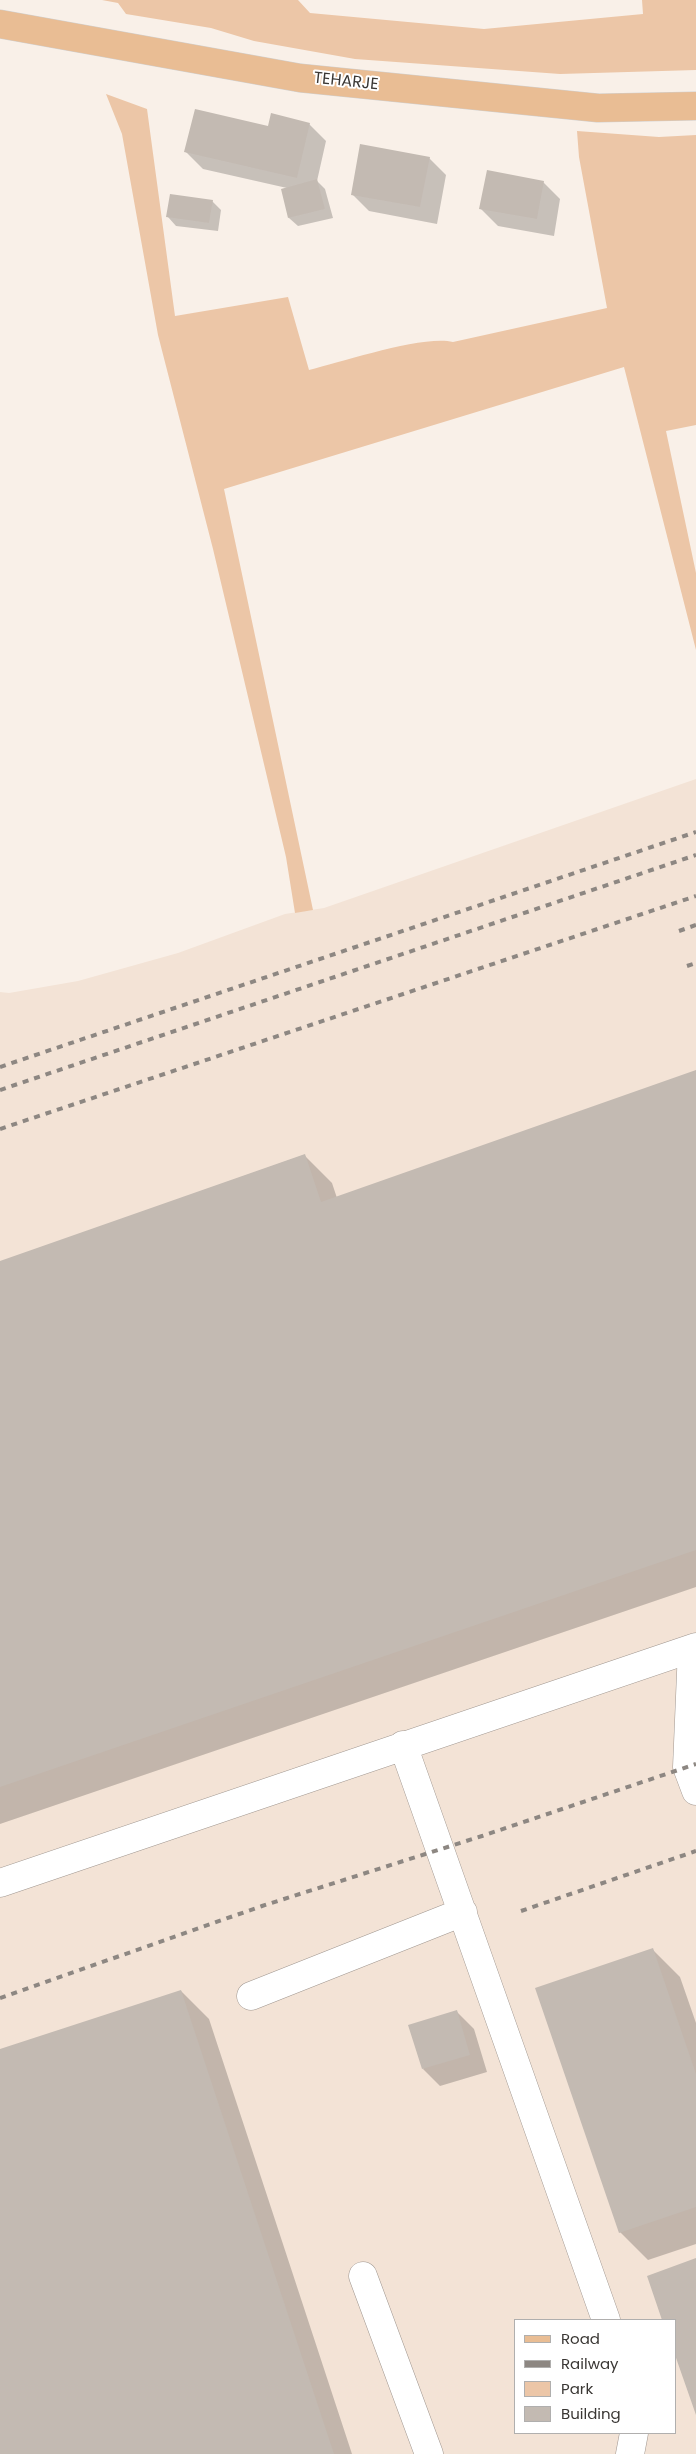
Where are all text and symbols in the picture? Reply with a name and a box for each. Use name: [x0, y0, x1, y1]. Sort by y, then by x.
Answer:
street label: TEHARJE: [313, 69, 379, 95]
legend: [514, 2319, 676, 2434]
text: Road: [561, 2328, 600, 2349]
text: Railway: [561, 2353, 619, 2374]
text: Park: [561, 2378, 593, 2399]
text: Building: [561, 2403, 621, 2424]

